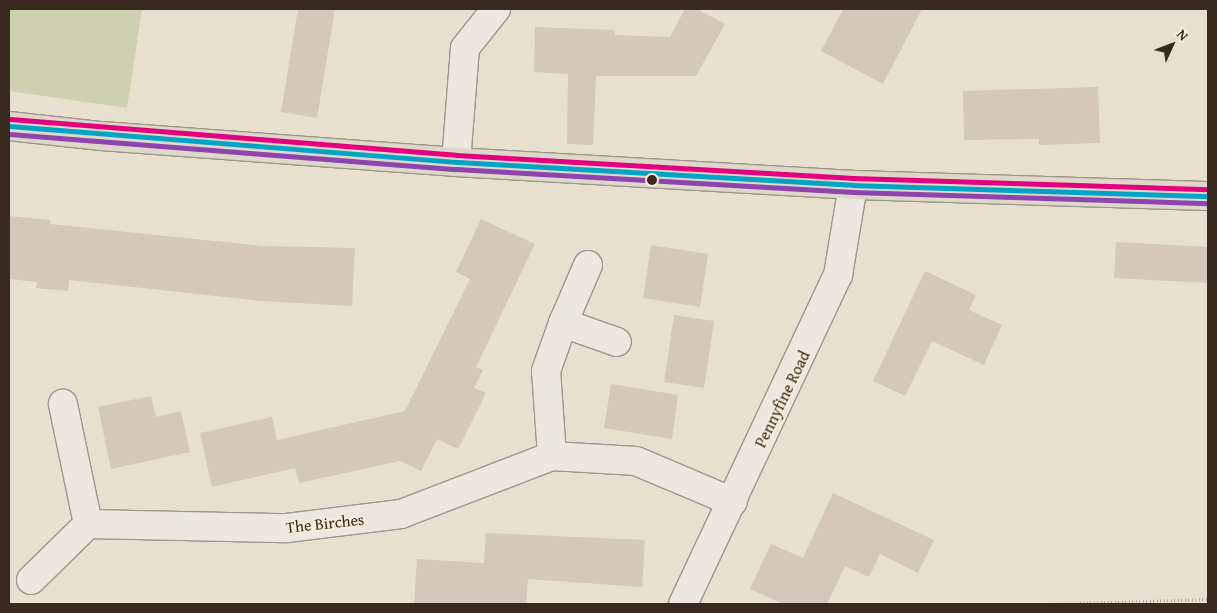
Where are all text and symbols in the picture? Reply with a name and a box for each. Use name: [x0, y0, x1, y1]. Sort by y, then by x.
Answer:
north arrow: [1147, 20, 1197, 70]
text: N: [1172, 25, 1193, 45]
unlabelled marker: [647, 175, 657, 185]
street label: Pennyfine Road: [750, 348, 814, 450]
street label: The Birches: [285, 509, 365, 537]

